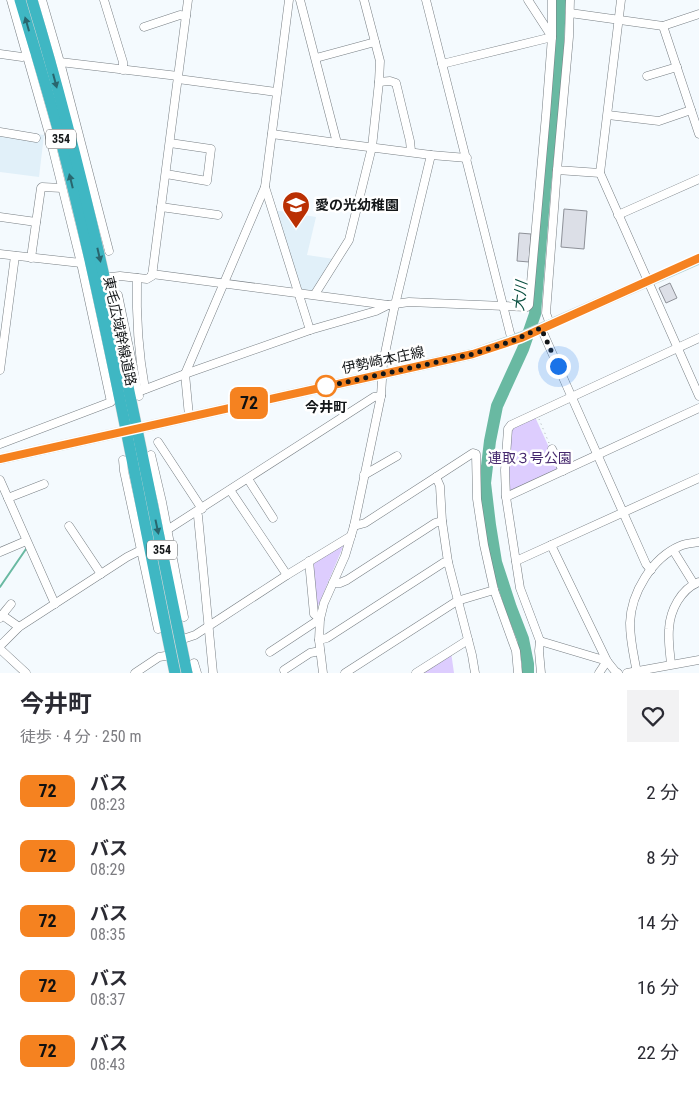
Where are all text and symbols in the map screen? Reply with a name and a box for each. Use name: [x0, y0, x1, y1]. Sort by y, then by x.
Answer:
one-way arrow: [23, 17, 31, 32]
one-way arrow: [51, 73, 59, 88]
road number: 354: [46, 130, 76, 148]
one-way arrow: [67, 173, 75, 188]
school or university icon: 愛の光幼稚園: [281, 190, 311, 229]
place label: 愛の光幼稚園: [315, 197, 399, 213]
one-way arrow: [95, 247, 103, 262]
street label: 東毛広域幹線道路: [101, 275, 139, 387]
water label: 大川: [509, 278, 531, 312]
street label: 伊勢崎本庄線: [340, 343, 426, 377]
your location: [546, 354, 571, 379]
marker: 今井町: [315, 375, 337, 397]
line badge: 72: [226, 387, 272, 419]
text: 72: [240, 392, 258, 413]
place label: 今井町: [305, 399, 347, 415]
park label: 連取３号公園: [488, 450, 572, 466]
one-way arrow: [153, 519, 161, 535]
road number: 354: [147, 540, 177, 560]
text: 今井町: [20, 690, 92, 718]
button: heart: [627, 690, 679, 742]
text: 徒歩 · 4 分 · 250 m: [20, 727, 141, 746]
text: バス: [90, 772, 128, 795]
text: 72: [38, 780, 57, 801]
text: 2 分: [646, 781, 679, 804]
text: 08:23: [90, 795, 125, 814]
text: バス: [90, 837, 128, 860]
text: 72: [38, 845, 57, 866]
text: 8 分: [646, 846, 679, 869]
text: 08:29: [90, 860, 125, 879]
text: バス: [90, 902, 128, 925]
text: 72: [38, 910, 57, 931]
text: 14 分: [637, 911, 679, 934]
text: 08:35: [90, 925, 125, 944]
text: バス: [90, 967, 128, 990]
text: 72: [38, 975, 57, 996]
text: 16 分: [637, 976, 679, 999]
text: 08:37: [90, 990, 125, 1009]
text: バス: [90, 1032, 128, 1055]
text: 72: [38, 1040, 57, 1061]
text: 22 分: [637, 1041, 679, 1064]
text: 08:43: [90, 1055, 125, 1074]

